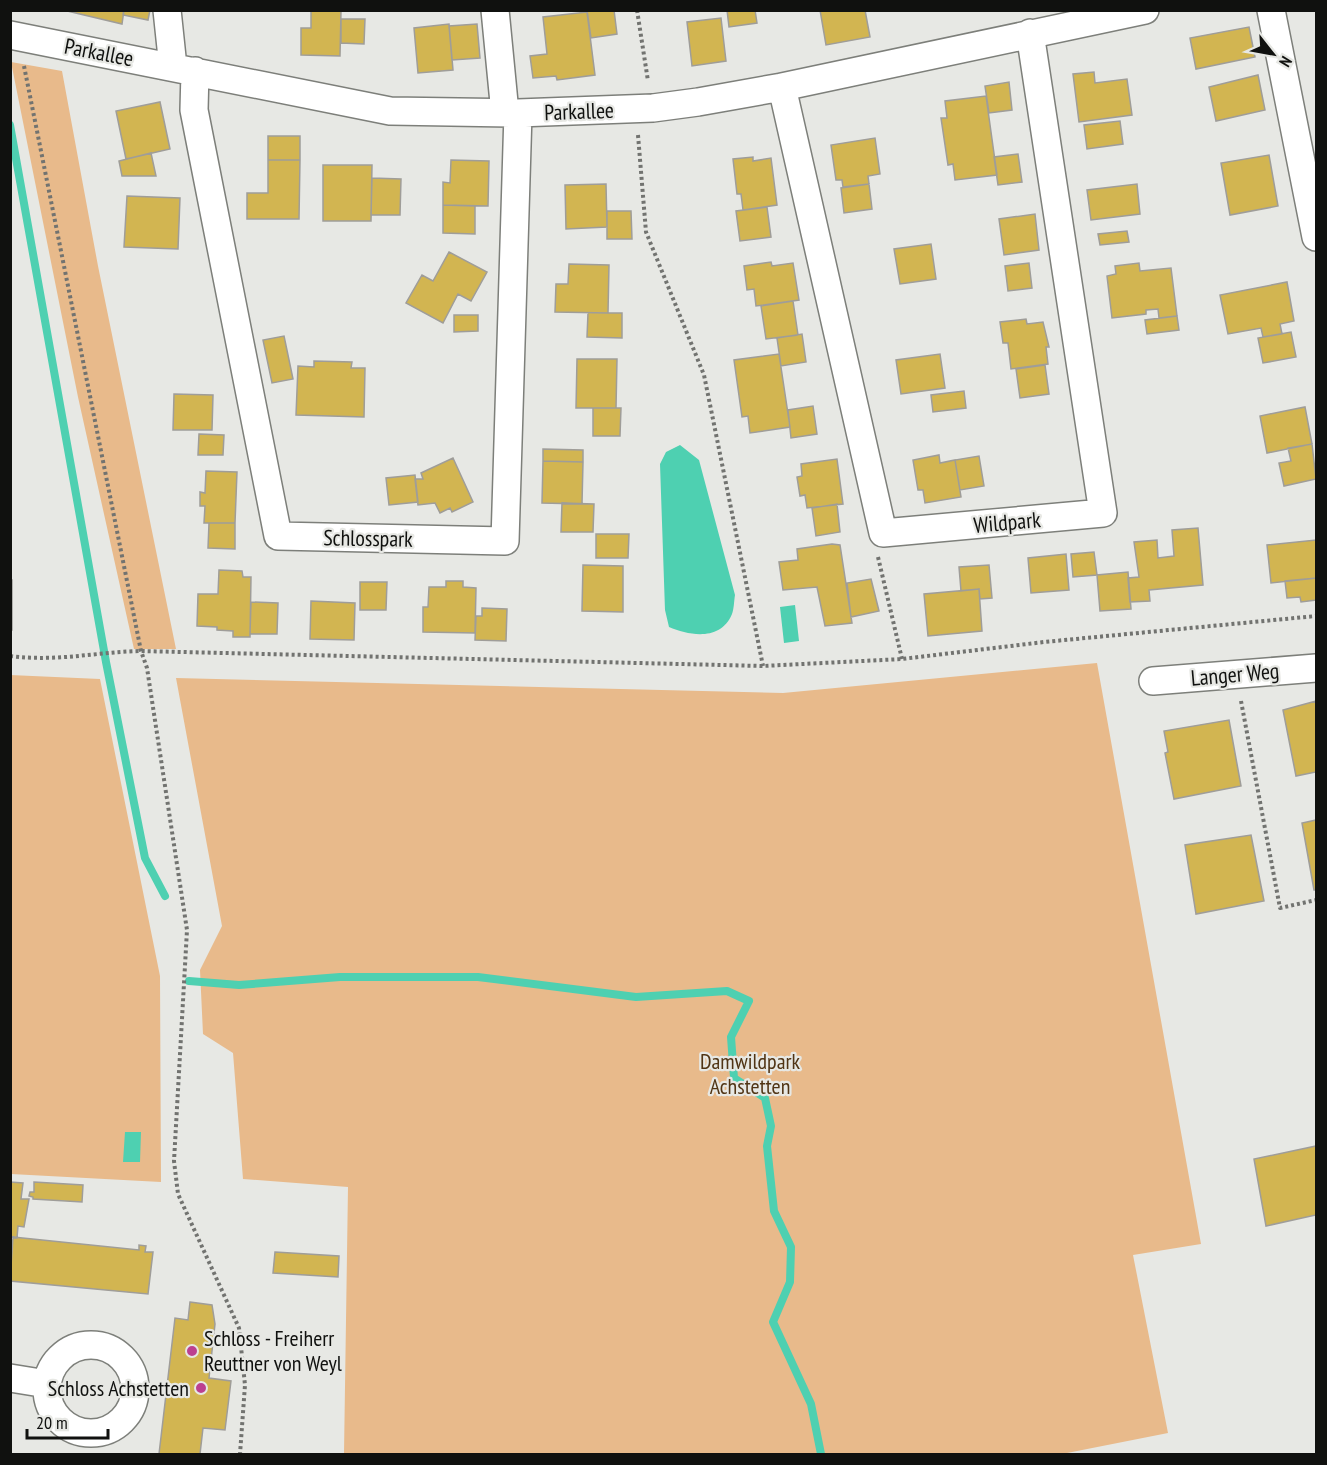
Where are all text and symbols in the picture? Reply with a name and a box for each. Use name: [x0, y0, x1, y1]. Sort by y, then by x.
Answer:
north arrow: [1243, 24, 1303, 84]
street label: Parkallee: [62, 32, 136, 72]
text: N: [1275, 53, 1297, 71]
street label: Parkallee: [544, 96, 614, 126]
street label: Wildpark: [972, 505, 1042, 539]
street label: Schlosspark: [323, 523, 413, 553]
street label: Langer Weg: [1190, 656, 1280, 692]
park label: Damwildpark Achstetten: [700, 1047, 800, 1100]
place label: Schloss - Freiherr Reuttner von Weyl: [204, 1324, 343, 1377]
marker: Schloss - Freiherr Reuttner von Weyl: [185, 1344, 199, 1358]
place label: Schloss Achstetten: [48, 1374, 189, 1402]
marker: Schloss Achstetten: [194, 1381, 208, 1395]
scale bar: [27, 1402, 108, 1440]
text: 20 m: [36, 1411, 68, 1434]

